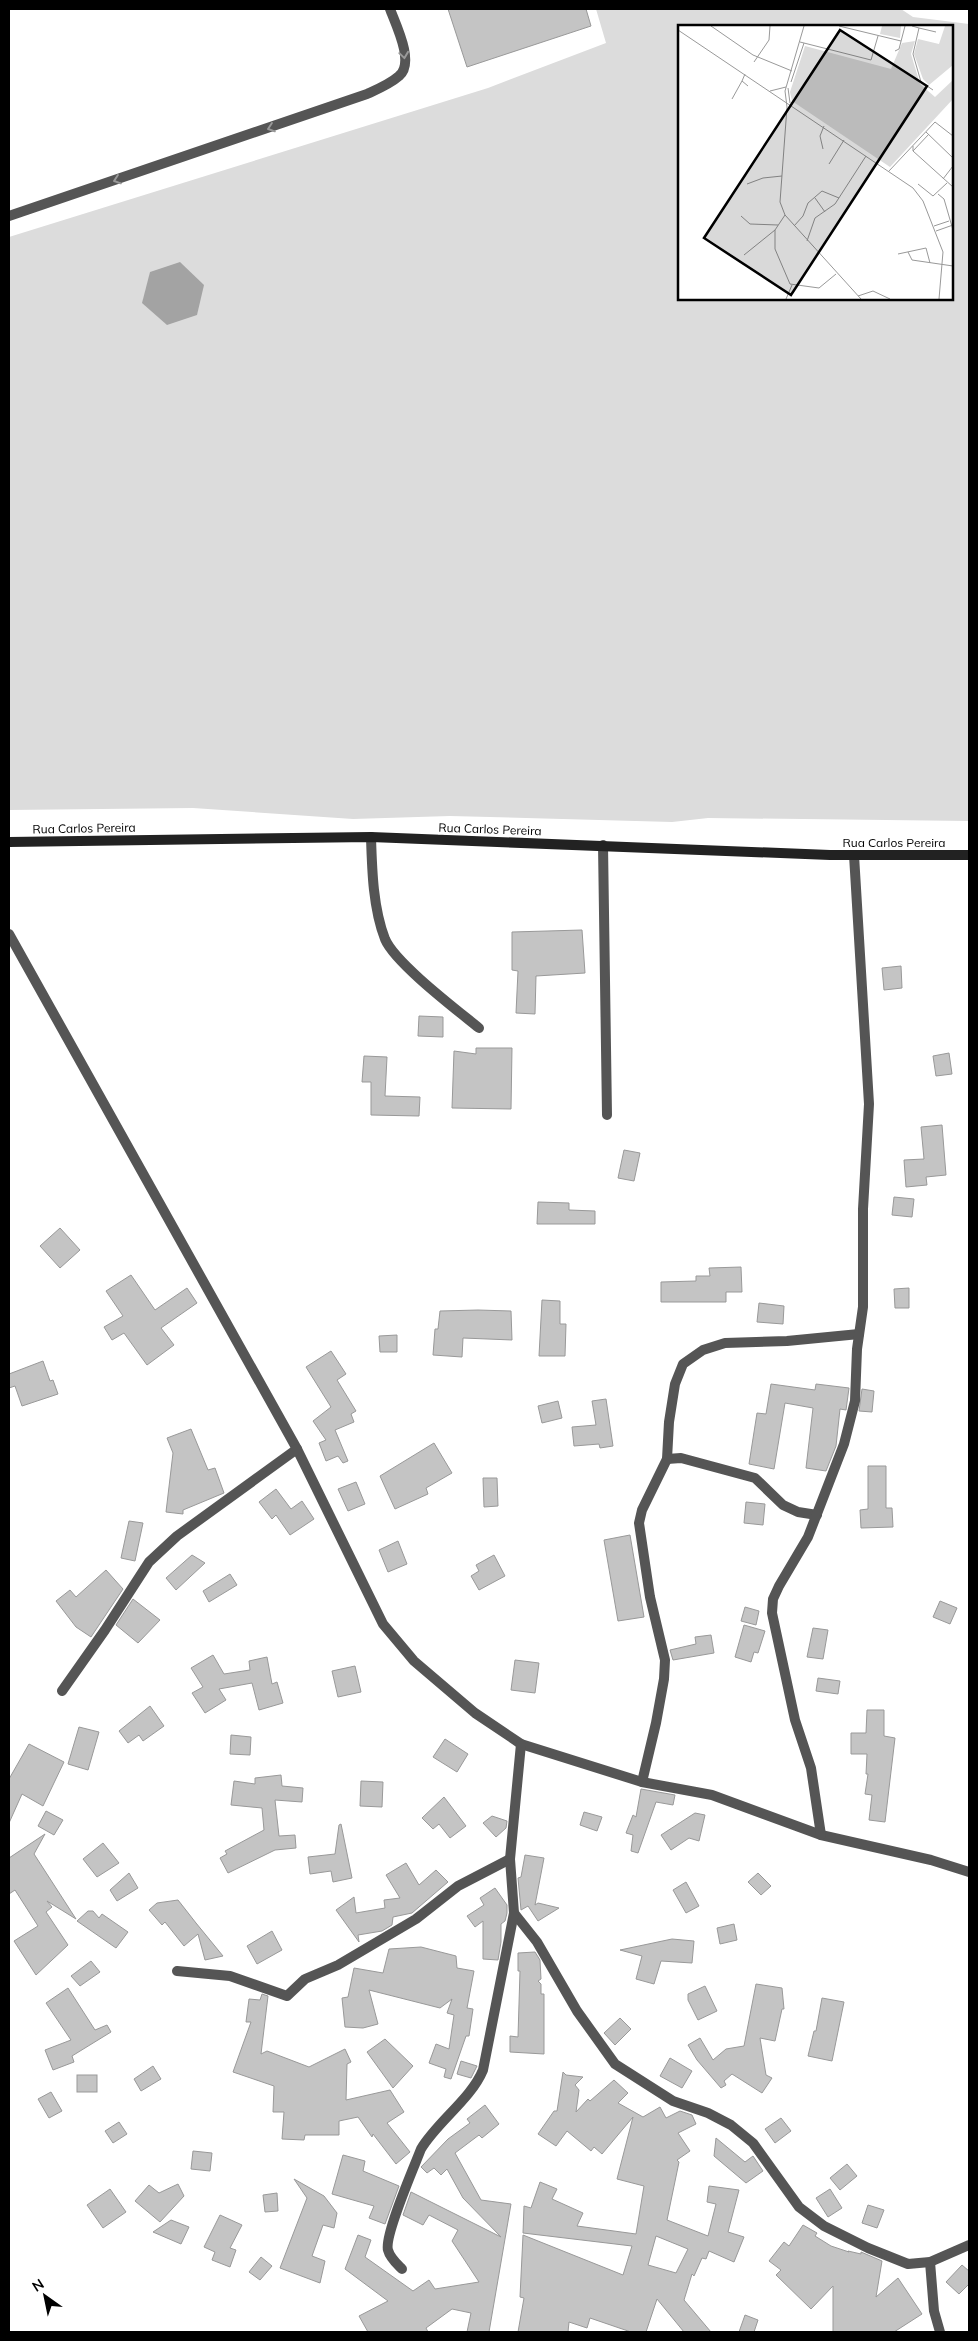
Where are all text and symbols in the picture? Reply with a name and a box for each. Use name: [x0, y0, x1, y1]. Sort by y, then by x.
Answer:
inset map: [678, 25, 953, 300]
one-way arrow: [398, 52, 409, 60]
one-way arrow: [267, 122, 275, 132]
one-way arrow: [113, 174, 121, 184]
street label: Rua Carlos Pereira: [32, 820, 136, 836]
street label: Rua Carlos Pereira: [438, 820, 542, 838]
street label: Rua Carlos Pereira: [842, 835, 946, 850]
north arrow: [20, 2271, 70, 2321]
text: N: [29, 2275, 47, 2296]

